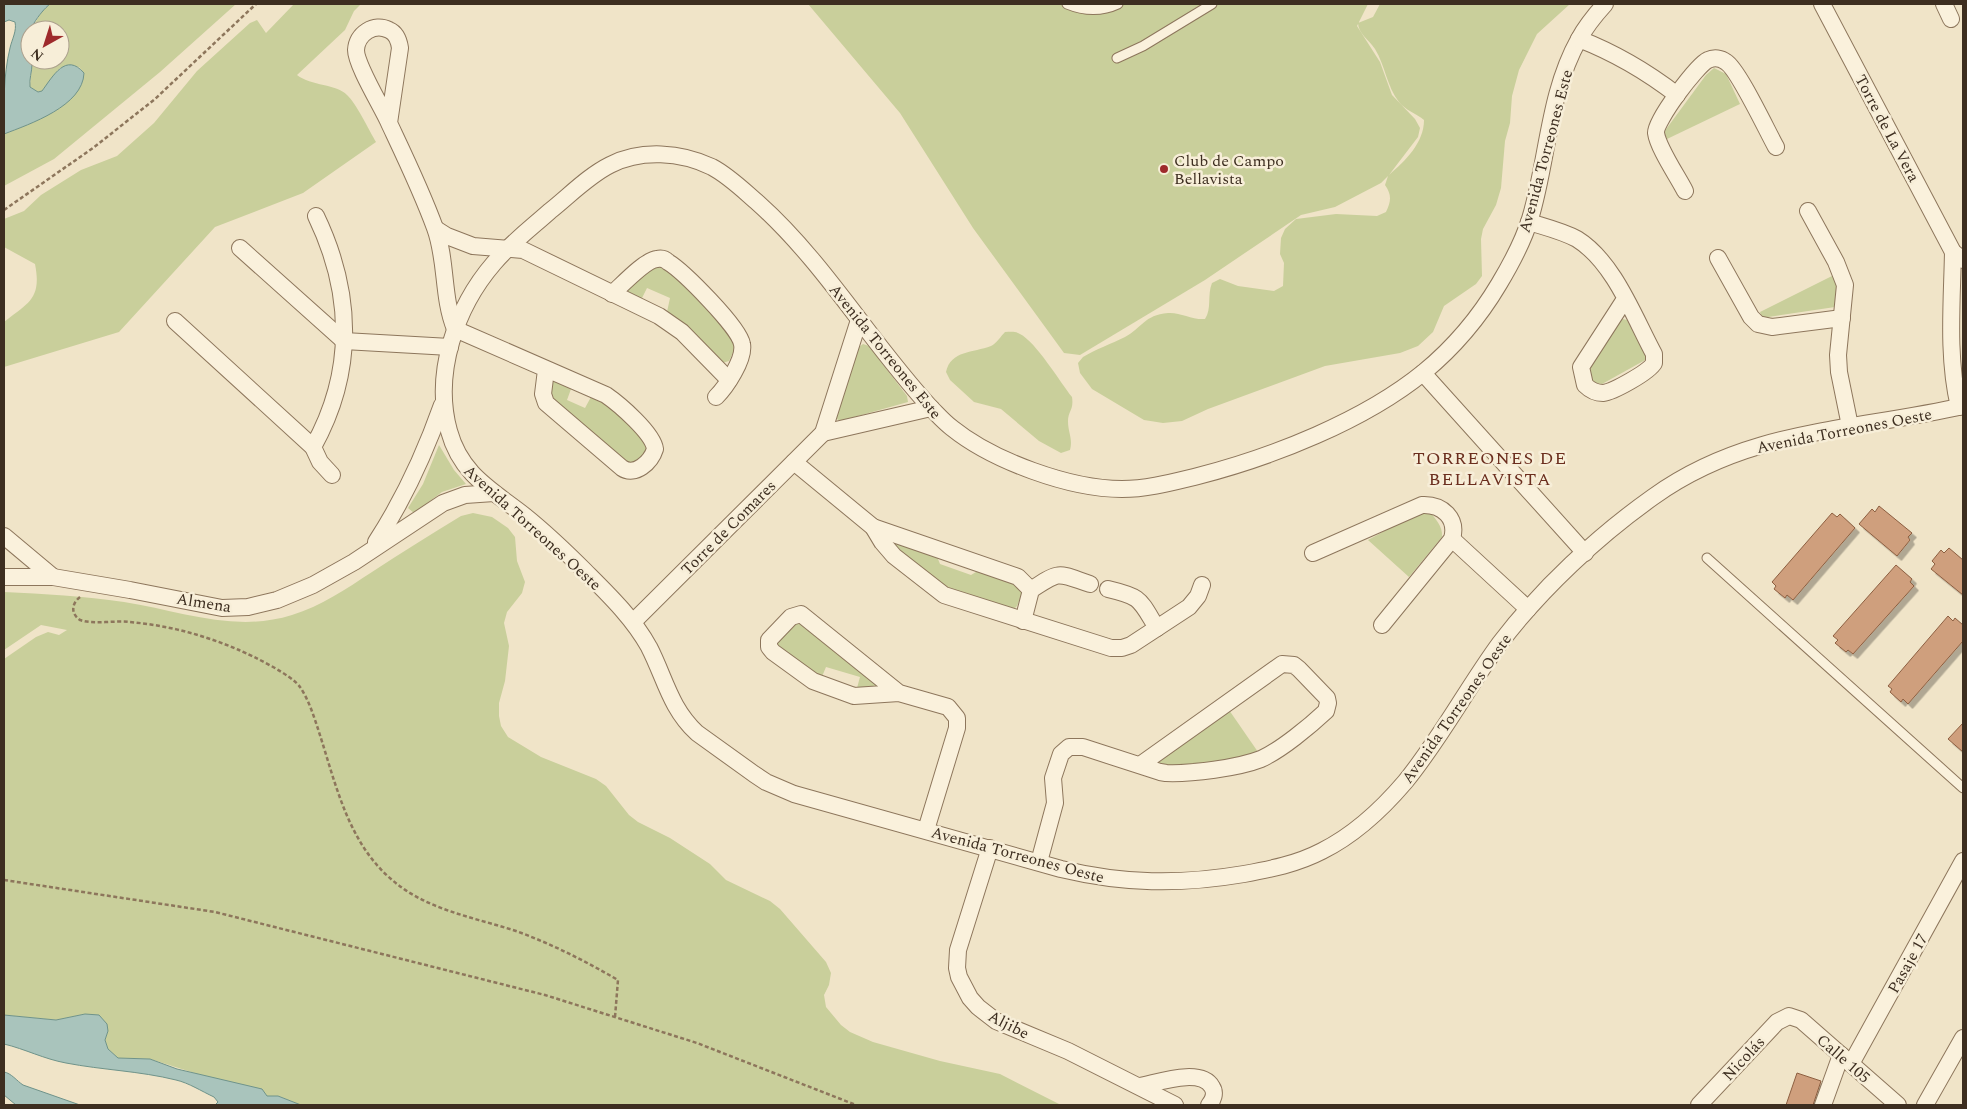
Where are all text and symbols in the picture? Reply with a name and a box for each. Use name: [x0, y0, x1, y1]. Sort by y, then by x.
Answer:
north arrow: [20, 20, 70, 70]
text: N: [26, 43, 48, 66]
street label: Avenida Torreones Este: [1513, 67, 1579, 236]
street label: Torre de La Vera: [1849, 70, 1926, 187]
place label: Club de Campo Bellavista: [1174, 149, 1284, 191]
marker: Club de Campo Bellavista: [1158, 163, 1170, 175]
street label: Avenida Torreones Este: [823, 279, 947, 424]
street label: Avenida Torreones Oeste: [1754, 402, 1934, 460]
district label: TORREONES DE BELLAVISTA: [1413, 445, 1567, 493]
street label: Avenida Torreones Oeste: [458, 459, 607, 596]
street label: Torre de Comares: [675, 474, 782, 581]
street label: Almena: [175, 587, 233, 619]
street label: Avenida Torreones Oeste: [1396, 629, 1518, 788]
street label: Avenida Torreones Oeste: [929, 820, 1107, 890]
street label: Pasaje 17: [1882, 929, 1934, 998]
street label: Aljibe: [984, 1004, 1033, 1045]
street label: Calle 105: [1811, 1029, 1876, 1089]
street label: Nicolás: [1717, 1031, 1771, 1086]

